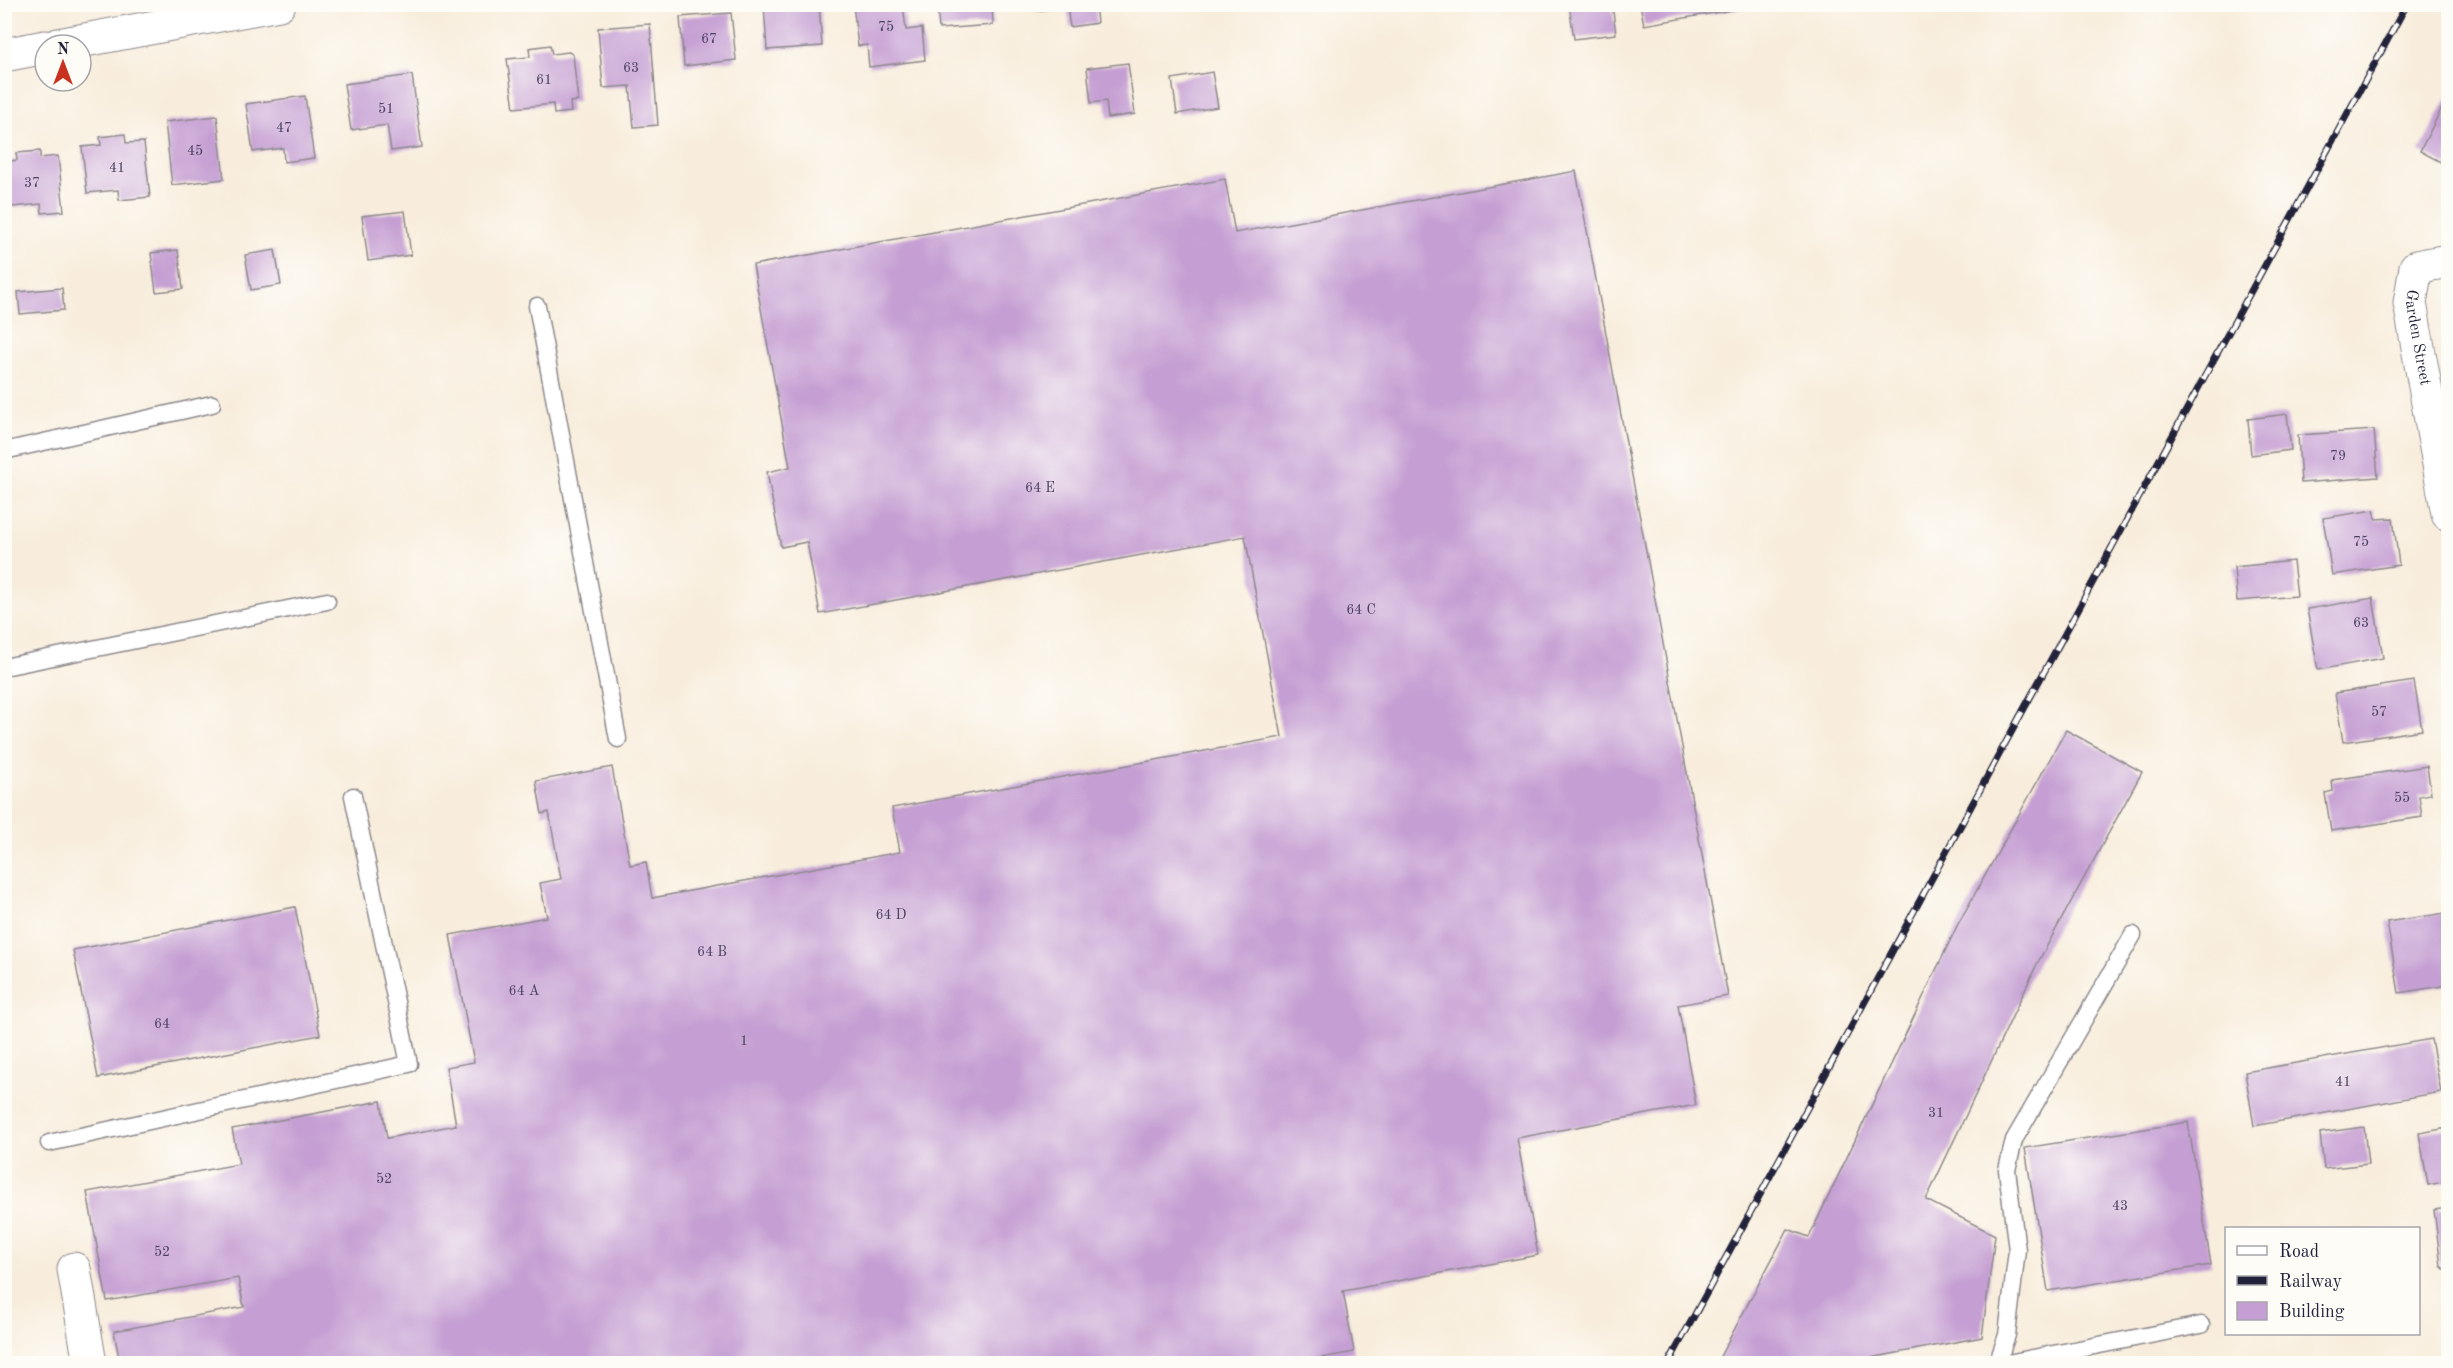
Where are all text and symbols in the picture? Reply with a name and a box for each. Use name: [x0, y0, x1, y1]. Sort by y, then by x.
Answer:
house number: 75: [878, 20, 894, 34]
house number: 67: [701, 32, 717, 46]
north arrow: [33, 33, 93, 93]
text: N: [57, 42, 70, 58]
house number: 63: [623, 61, 639, 75]
house number: 61: [536, 73, 552, 87]
house number: 51: [378, 102, 394, 116]
house number: 47: [276, 121, 292, 135]
house number: 45: [187, 144, 203, 158]
house number: 41: [109, 161, 125, 175]
house number: 37: [24, 176, 40, 190]
street label: Garden Street: [2402, 288, 2433, 387]
house number: 79: [2330, 449, 2346, 463]
house number: 64 E: [1025, 481, 1055, 495]
house number: 75: [2353, 535, 2369, 549]
house number: 64 C: [1346, 603, 1376, 617]
house number: 63: [2353, 616, 2369, 630]
house number: 57: [2371, 705, 2387, 719]
house number: 55: [2394, 791, 2410, 805]
house number: 64 D: [875, 908, 907, 922]
house number: 64 B: [697, 945, 727, 959]
house number: 64 A: [509, 984, 540, 998]
house number: 64: [154, 1017, 170, 1031]
house number: 1: [740, 1034, 748, 1048]
house number: 41: [2335, 1075, 2351, 1089]
house number: 31: [1928, 1106, 1944, 1120]
house number: 52: [376, 1172, 392, 1186]
house number: 43: [2112, 1199, 2128, 1213]
legend: [2225, 1227, 2420, 1335]
text: Road: [2279, 1243, 2319, 1261]
house number: 52: [154, 1245, 170, 1259]
text: Railway: [2279, 1273, 2342, 1291]
text: Building: [2279, 1303, 2345, 1321]

